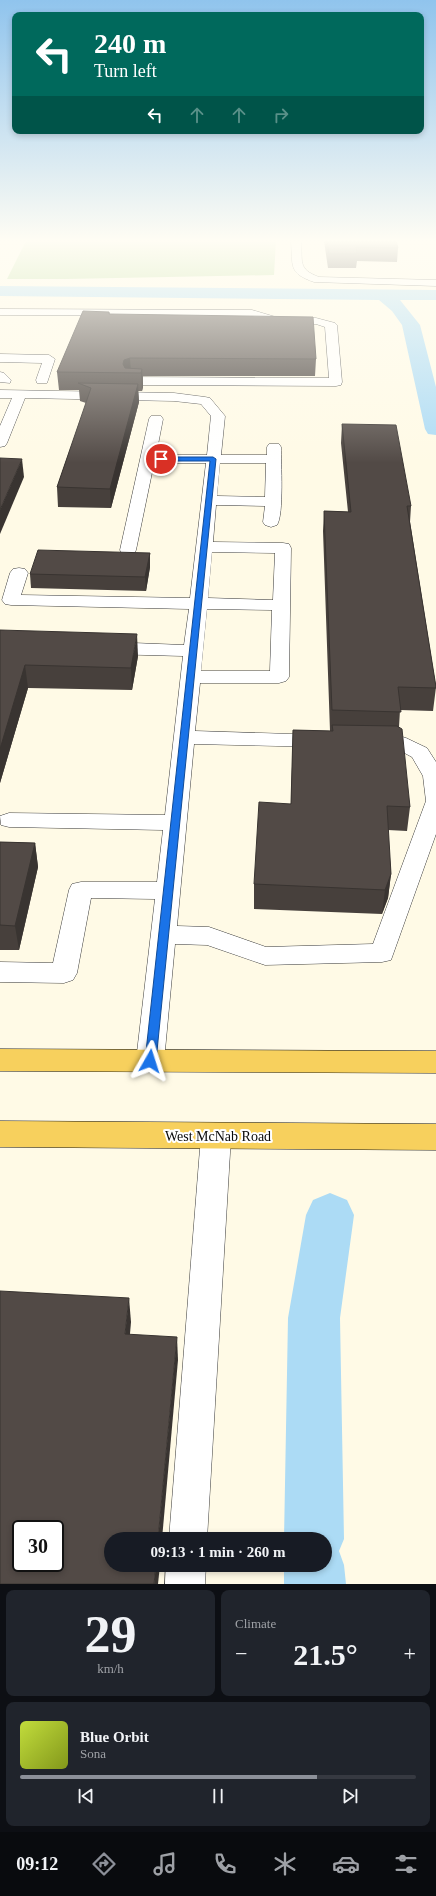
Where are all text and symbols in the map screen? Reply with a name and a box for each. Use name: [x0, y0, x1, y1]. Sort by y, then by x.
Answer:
icon: left: [28, 28, 80, 80]
text: 240 m: [94, 28, 166, 59]
text: Turn left: [94, 61, 157, 81]
icon: left: [144, 104, 166, 126]
icon: ahead: [186, 104, 208, 126]
icon: ahead: [228, 104, 250, 126]
icon: right: [270, 104, 292, 126]
pin: [144, 442, 178, 476]
icon: arrive: [150, 448, 172, 470]
position arrow: [129, 1040, 171, 1082]
street label: West McNab Road: [165, 1129, 271, 1144]
speed limit sign: 30: [12, 1520, 64, 1572]
text: 09:13 · 1 min · 260 m: [151, 1544, 286, 1560]
text: 29: [85, 1606, 137, 1663]
text: Climate: [235, 1616, 276, 1631]
text: 21.5°: [293, 1638, 358, 1671]
text: −: [235, 1641, 247, 1666]
text: +: [404, 1641, 416, 1666]
text: km/h: [97, 1661, 124, 1676]
text: Blue Orbit: [80, 1729, 149, 1745]
text: Sona: [80, 1746, 106, 1761]
icon: previous: [75, 1785, 97, 1807]
icon: pause: [207, 1785, 229, 1807]
icon: next: [339, 1785, 361, 1807]
icon: directions: [90, 1850, 118, 1878]
icon: music: [151, 1850, 179, 1878]
icon: phone: [211, 1850, 239, 1878]
icon: climate: [271, 1850, 299, 1878]
icon: car: [332, 1850, 360, 1878]
icon: filters: [392, 1850, 420, 1878]
text: 09:12: [16, 1854, 58, 1874]

